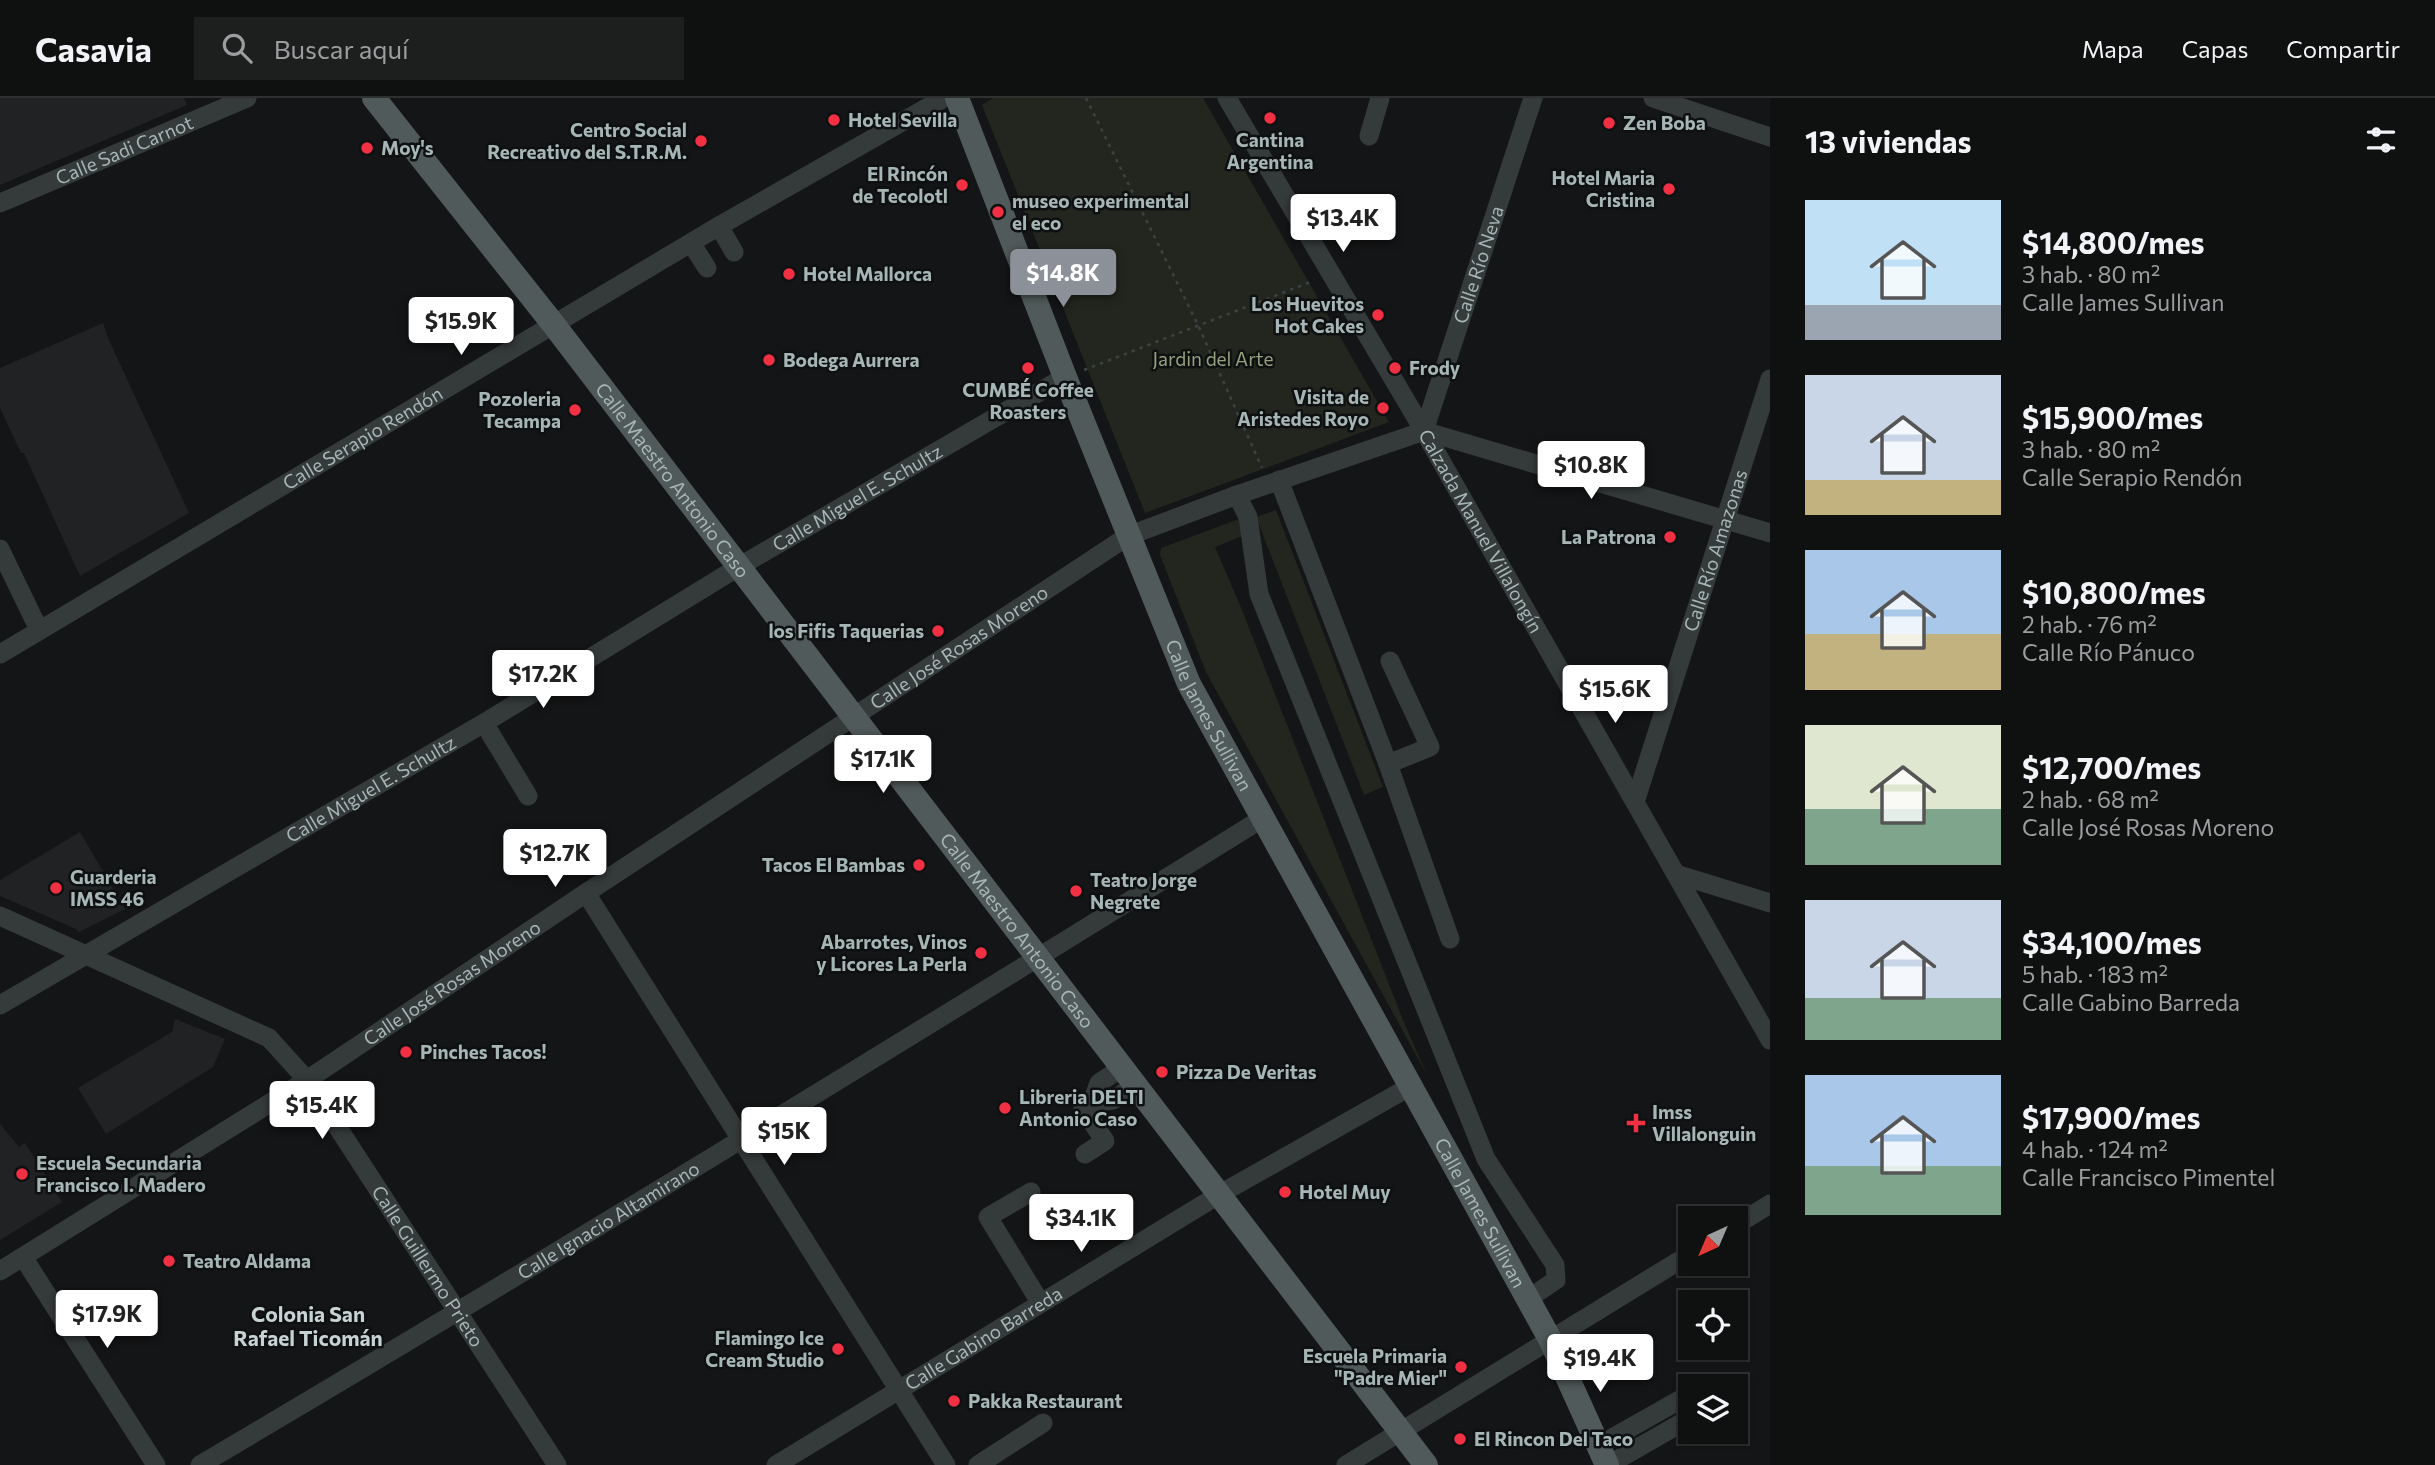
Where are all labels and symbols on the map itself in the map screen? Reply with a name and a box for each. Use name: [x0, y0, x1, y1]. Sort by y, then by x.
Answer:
place label: Hotel Sevilla: [848, 108, 957, 131]
street label: Calle Sadi Carnot: [52, 110, 197, 189]
marker: Cantina Argentina: [1262, 110, 1278, 126]
place label: Zen Boba: [1623, 111, 1706, 134]
marker: Hotel Sevilla: [826, 112, 842, 128]
marker: Zen Boba: [1601, 115, 1617, 131]
place label: Centro Social Recreativo del S.T.R.M.: [487, 118, 687, 163]
place label: Cantina Argentina: [1226, 128, 1314, 173]
marker: Centro Social Recreativo del S.T.R.M.: [693, 133, 709, 149]
place label: Moy's: [381, 136, 434, 159]
marker: Moy's: [359, 140, 375, 156]
place label: El Rincón de Tecolotl: [852, 162, 948, 207]
place label: Hotel Maria Cristina: [1551, 166, 1655, 211]
marker: El Rincón de Tecolotl: [954, 177, 970, 193]
marker: Hotel Maria Cristina: [1661, 181, 1677, 197]
place label: museo experimental el eco: [1012, 189, 1189, 234]
pin: $13.4K: [1286, 194, 1400, 254]
street label: Calle Río Neva: [1448, 203, 1508, 326]
marker: museo experimental el eco: [990, 204, 1006, 220]
pin: $14.8K: [1006, 250, 1120, 309]
place label: Hotel Mallorca: [803, 262, 932, 285]
marker: Hotel Mallorca: [781, 266, 797, 282]
place label: Los Huevitos Hot Cakes: [1251, 292, 1364, 337]
pin: $15.9K: [404, 298, 518, 357]
marker: Los Huevitos Hot Cakes: [1370, 307, 1386, 323]
park label: Jardin del Arte: [1153, 347, 1273, 370]
place label: Bodega Aurrera: [783, 348, 919, 371]
marker: Bodega Aurrera: [761, 352, 777, 368]
place label: Frody: [1409, 356, 1461, 379]
marker: CUMBÉ Coffee Roasters: [1020, 360, 1036, 376]
marker: Frody: [1387, 360, 1403, 376]
street label: Calle Maestro Antonio Caso: [591, 378, 755, 582]
place label: CUMBÉ Coffee Roasters: [962, 378, 1094, 423]
street label: Calle Serapio Rendón: [278, 381, 447, 494]
place label: Visita de Aristedes Royo: [1237, 385, 1369, 430]
place label: Pozoleria Tecampa: [478, 387, 561, 432]
marker: Visita de Aristedes Royo: [1375, 400, 1391, 416]
marker: Pozoleria Tecampa: [567, 402, 583, 418]
street label: Calzada Manuel Villalongín: [1414, 425, 1548, 637]
street label: Calle Miguel E. Schultz: [768, 439, 946, 556]
pin: $10.8K: [1534, 442, 1648, 501]
street label: Calle Río Amazonas: [1678, 466, 1751, 634]
place label: La Patrona: [1561, 525, 1656, 548]
marker: La Patrona: [1662, 529, 1678, 545]
street label: Calle José Rosas Moreno: [865, 580, 1052, 714]
place label: los Fifis Taquerias: [768, 619, 924, 642]
marker: los Fifis Taquerias: [930, 623, 946, 639]
street label: Calle James Sullivan: [1161, 636, 1258, 795]
pin: $17.2K: [486, 650, 600, 710]
pin: $15.6K: [1558, 666, 1672, 725]
street label: Calle Miguel E. Schultz: [282, 730, 459, 847]
pin: $17.1K: [826, 736, 940, 795]
street label: Calle Maestro Antonio Caso: [936, 828, 1099, 1032]
pin: $12.7K: [498, 830, 612, 889]
place label: Tacos El Bambas: [762, 853, 905, 876]
marker: Tacos El Bambas: [911, 857, 927, 873]
place label: Guarderia IMSS 46: [70, 865, 157, 910]
place label: Teatro Jorge Negrete: [1090, 868, 1197, 913]
marker: Guarderia IMSS 46: [48, 880, 64, 896]
marker: Teatro Jorge Negrete: [1068, 883, 1084, 899]
street label: Calle José Rosas Moreno: [359, 915, 545, 1050]
place label: Abarrotes, Vinos y Licores La Perla: [816, 930, 967, 975]
marker: Abarrotes, Vinos y Licores La Perla: [973, 945, 989, 961]
place label: Pinches Tacos!: [420, 1040, 547, 1063]
marker: Pinches Tacos!: [398, 1044, 414, 1060]
place label: Pizza De Veritas: [1176, 1060, 1317, 1083]
marker: Pizza De Veritas: [1154, 1064, 1170, 1080]
pin: $15.4K: [265, 1082, 379, 1141]
place label: Libreria DELTI Antonio Caso: [1019, 1085, 1144, 1130]
marker: Libreria DELTI Antonio Caso: [997, 1100, 1013, 1116]
place label: Imss Villalonguin: [1652, 1100, 1756, 1145]
pin: $15K: [743, 1108, 825, 1167]
marker: Imss Villalonguin: [1626, 1113, 1646, 1133]
street label: Calle James Sullivan: [1430, 1134, 1531, 1291]
place label: Escuela Secundaria Francisco I. Madero: [36, 1151, 206, 1196]
street label: Calle Ignacio Altamirano: [513, 1156, 703, 1284]
marker: Escuela Secundaria Francisco I. Madero: [14, 1166, 30, 1182]
place label: Hotel Muy: [1299, 1180, 1391, 1203]
street label: Calle Guillermo Prieto: [367, 1181, 489, 1351]
marker: Hotel Muy: [1277, 1184, 1293, 1200]
pin: $34.1K: [1024, 1194, 1138, 1254]
north arrow: [1678, 1206, 1748, 1276]
place label: Teatro Aldama: [183, 1249, 311, 1272]
marker: Teatro Aldama: [161, 1253, 177, 1269]
street label: Calle Gabino Barreda: [900, 1281, 1066, 1395]
pin: $17.9K: [50, 1290, 164, 1350]
district label: Colonia San Rafael Ticomán: [233, 1301, 383, 1350]
place label: Flamingo Ice Cream Studio: [705, 1326, 824, 1371]
pin: $19.4K: [1543, 1334, 1657, 1394]
marker: Flamingo Ice Cream Studio: [830, 1341, 846, 1357]
place label: Escuela Primaria "Padre Mier": [1303, 1344, 1447, 1389]
marker: Escuela Primaria "Padre Mier": [1453, 1359, 1469, 1375]
place label: Pakka Restaurant: [968, 1389, 1123, 1412]
marker: Pakka Restaurant: [946, 1393, 962, 1409]
place label: El Rincon Del Taco: [1474, 1427, 1633, 1450]
marker: El Rincon Del Taco: [1452, 1431, 1468, 1447]

